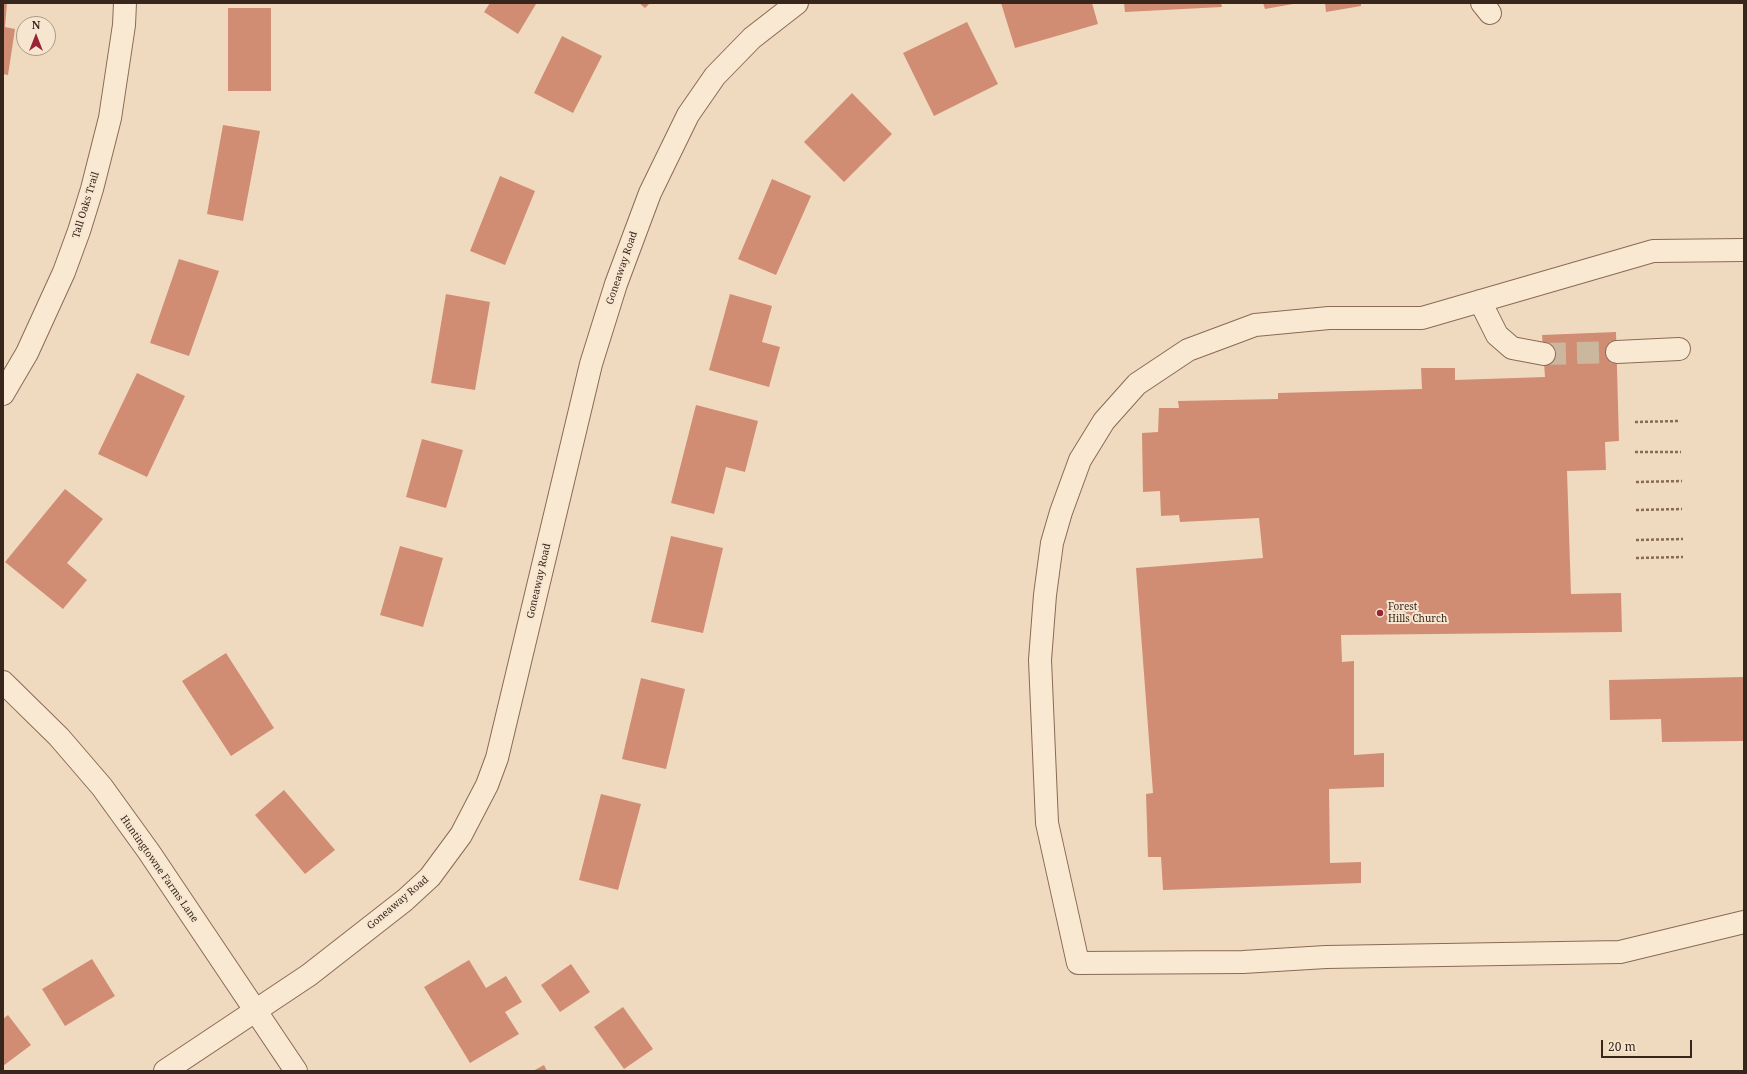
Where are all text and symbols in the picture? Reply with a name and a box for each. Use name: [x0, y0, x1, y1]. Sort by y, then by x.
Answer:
north arrow: [16, 16, 56, 56]
text: N: [32, 17, 40, 32]
street label: Tall Oaks Trail: [70, 170, 102, 240]
street label: Goneaway Road: [604, 230, 640, 306]
street label: Goneaway Road: [525, 542, 553, 620]
place label: Forest Hills Church: [1388, 601, 1447, 624]
marker: Forest Hills Church: [1375, 608, 1385, 618]
street label: Huntingtowne Farms Lane: [117, 813, 201, 925]
street label: Goneaway Road: [365, 874, 431, 932]
scale bar: [1603, 1032, 1694, 1058]
text: 20 m: [1608, 1038, 1636, 1055]

